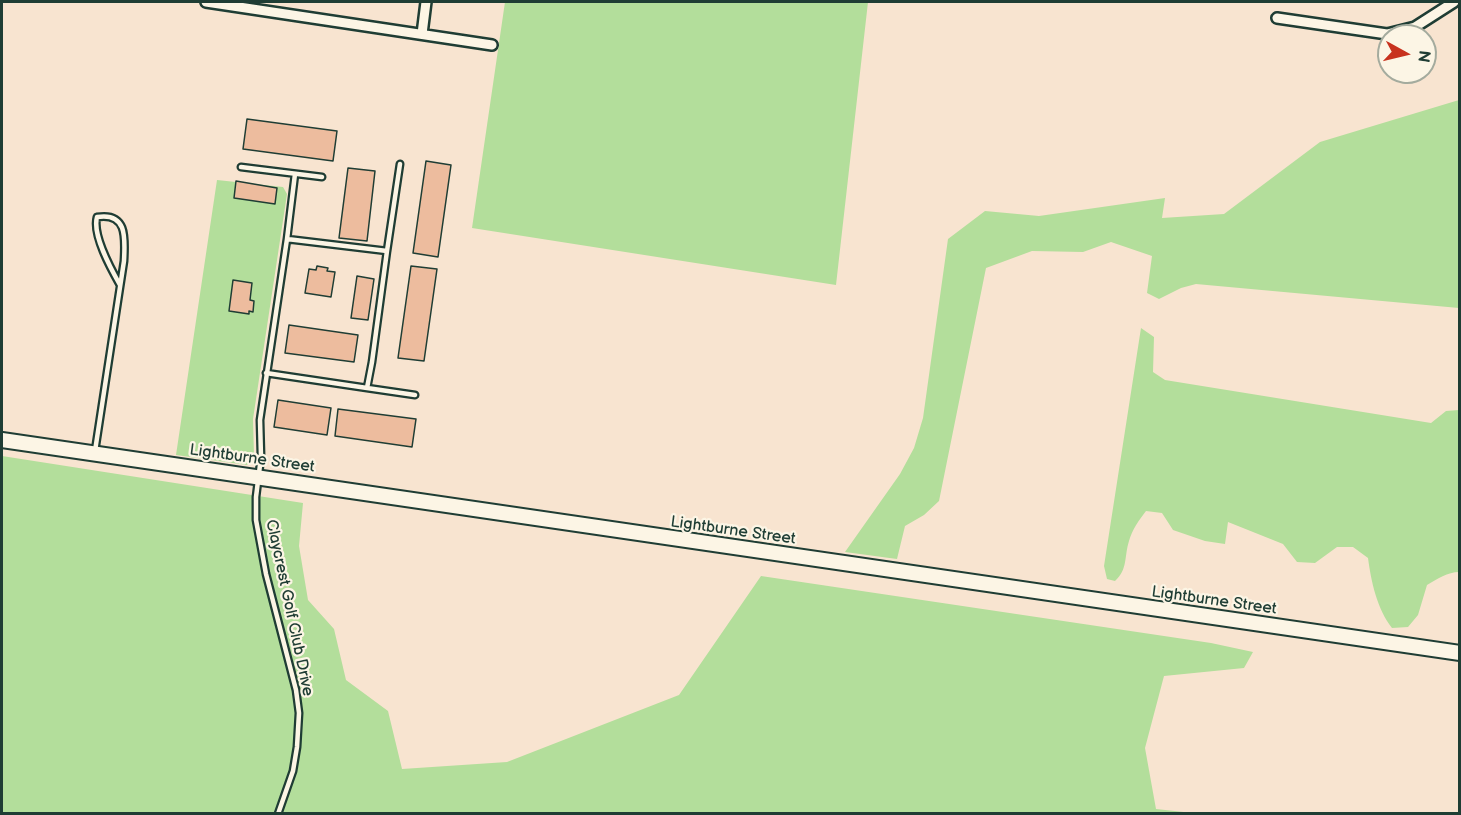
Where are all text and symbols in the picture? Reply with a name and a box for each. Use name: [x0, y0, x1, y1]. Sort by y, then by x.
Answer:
north arrow: [1377, 24, 1437, 84]
text: N: [1413, 49, 1434, 64]
street label: Lightburne Street: [188, 441, 316, 477]
street label: Lightburne Street: [669, 513, 797, 549]
street label: Claycrest Golf Club Drive: [261, 518, 317, 698]
street label: Lightburne Street: [1150, 583, 1278, 619]

